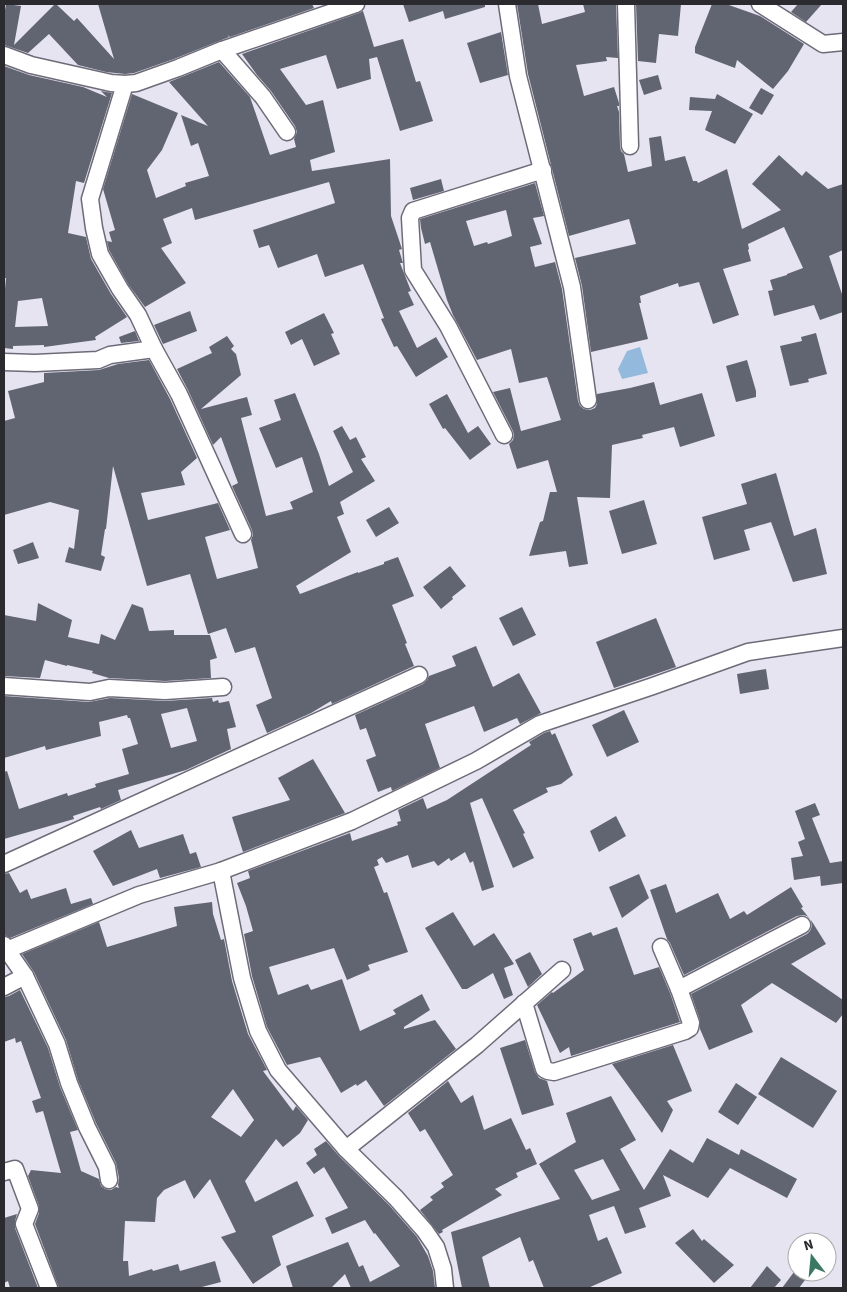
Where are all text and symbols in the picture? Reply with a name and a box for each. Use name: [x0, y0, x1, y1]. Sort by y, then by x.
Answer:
north arrow: [787, 1232, 837, 1282]
text: N: [801, 1235, 816, 1256]

